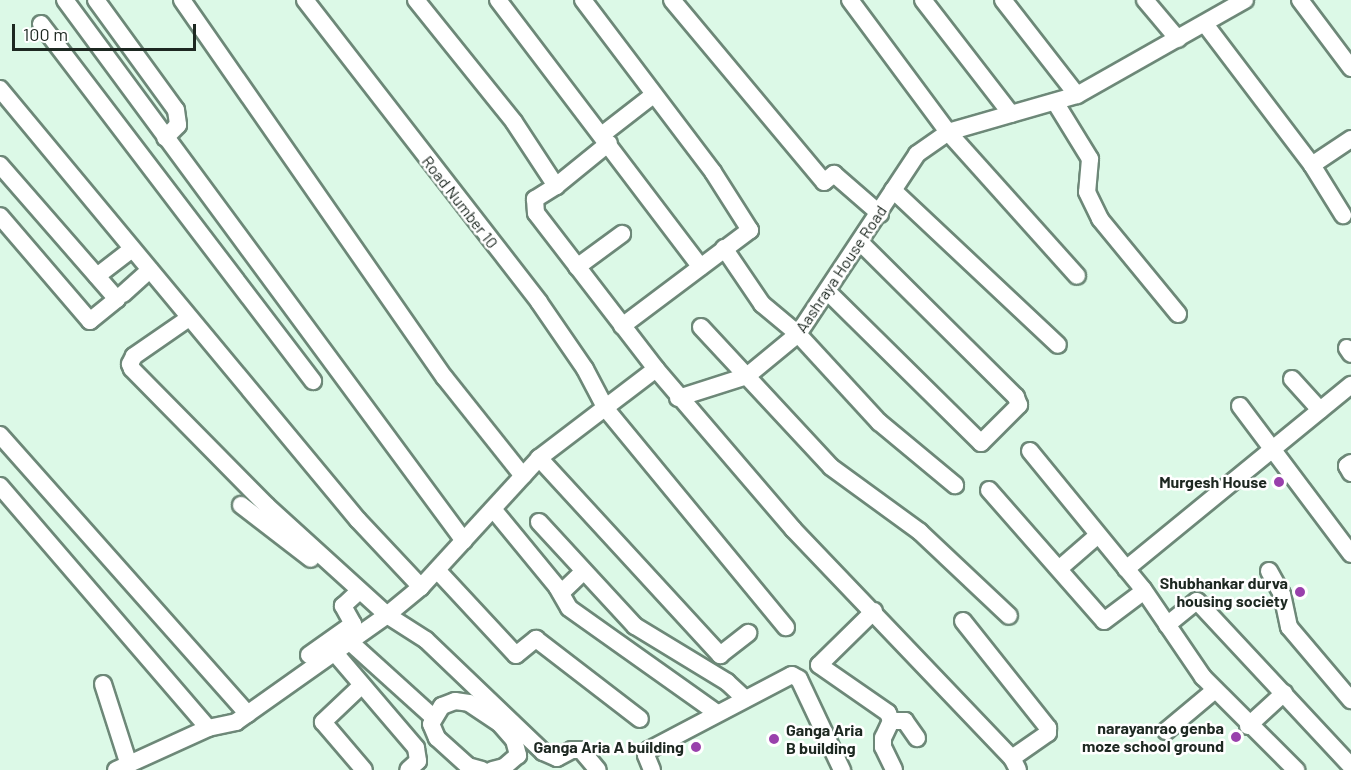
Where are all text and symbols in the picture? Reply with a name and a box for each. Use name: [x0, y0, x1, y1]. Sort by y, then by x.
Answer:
scale bar: [15, 12, 200, 50]
text: 100 m: [23, 23, 68, 45]
street label: Road Number 10: [418, 152, 502, 252]
street label: Aashraya House Road: [791, 202, 891, 336]
place label: Murgesh House: [1159, 472, 1267, 492]
marker: Murgesh House: [1272, 475, 1286, 489]
place label: Shubhankar durva housing society: [1160, 573, 1288, 611]
marker: Shubhankar durva housing society: [1293, 585, 1307, 599]
place label: narayanrao genba moze school ground: [1082, 718, 1224, 756]
place label: Ganga Aria B building: [786, 720, 863, 758]
marker: narayanrao genba moze school ground: [1229, 730, 1243, 744]
marker: Ganga Aria B building: [767, 732, 781, 746]
place label: Ganga Aria A building: [533, 737, 684, 757]
marker: Ganga Aria A building: [689, 740, 703, 754]

